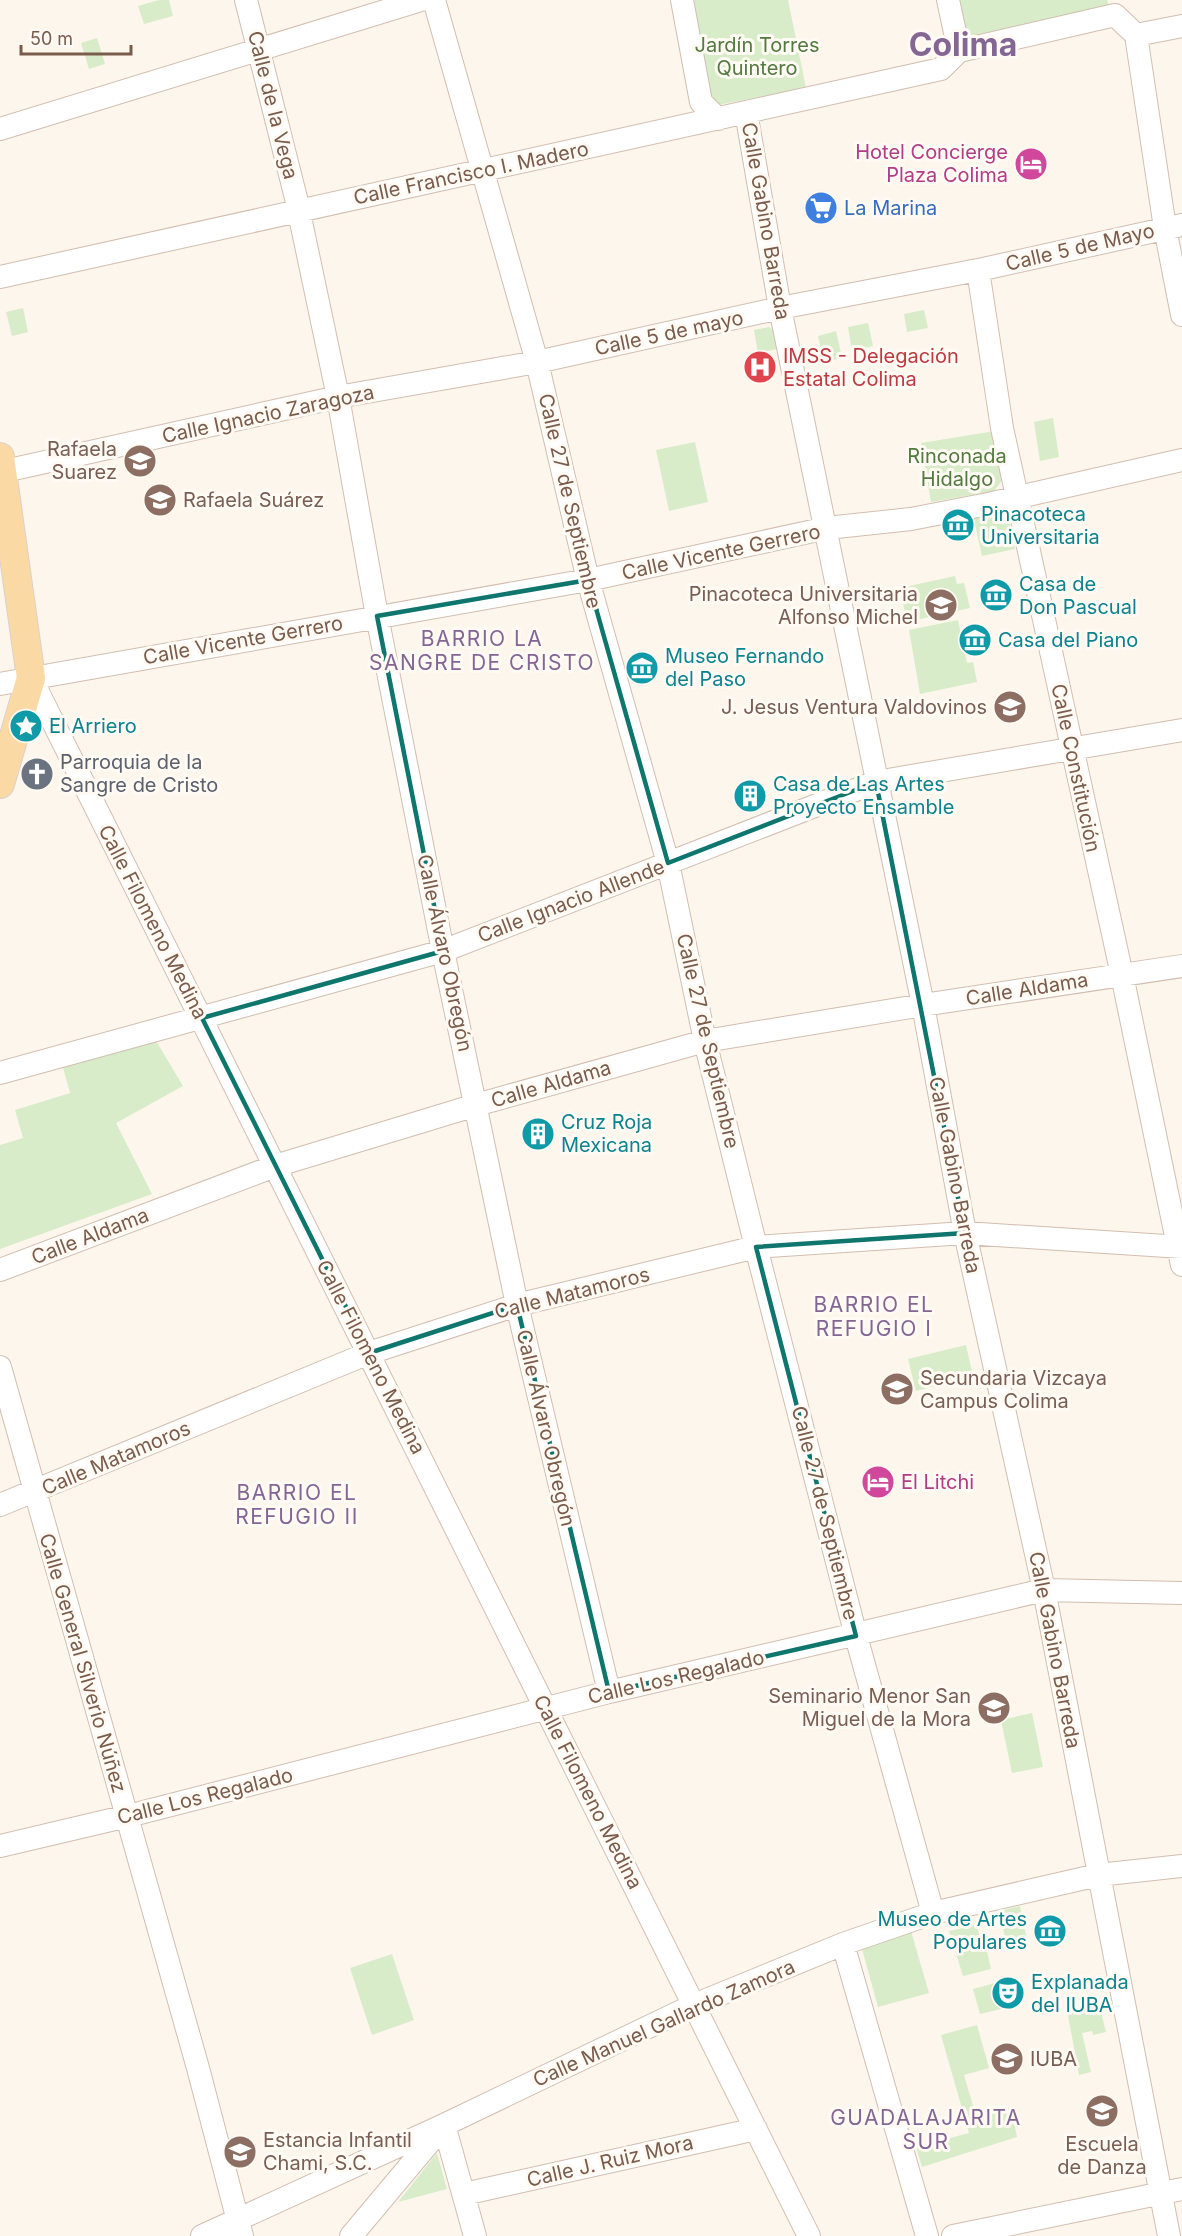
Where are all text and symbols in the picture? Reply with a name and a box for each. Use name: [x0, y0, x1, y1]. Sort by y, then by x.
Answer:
scale bar: [21, 18, 130, 56]
district label: Colima: [909, 25, 1017, 64]
text: 50 m: [30, 28, 73, 49]
street label: Calle de la Vega: [243, 28, 303, 182]
park label: Jardín Torres Quintero: [695, 33, 819, 80]
street label: Calle Gabino Barreda: [737, 120, 795, 322]
street label: Calle Francisco I. Madero: [351, 136, 591, 210]
place label: Hotel Concierge Plaza Colima: [855, 140, 1008, 187]
hotel icon: Hotel Concierge Plaza Colima: [1013, 146, 1049, 182]
supermarket icon: La Marina: [803, 190, 839, 226]
place label: La Marina: [844, 196, 937, 220]
street label: Calle 5 de Mayo: [1003, 218, 1157, 276]
street label: Calle 5 de mayo: [592, 306, 746, 360]
place label: IMSS - Delegación Estatal Colima: [783, 344, 959, 391]
hospital icon: IMSS - Delegación Estatal Colima: [742, 349, 778, 385]
street label: Calle Ignacio Zaragoza: [160, 380, 376, 448]
street label: Calle 27 de Septiembre: [534, 391, 606, 611]
place label: Rafaela Suarez: [47, 437, 117, 484]
school or university icon: Rafaela Suarez: [122, 443, 158, 479]
park label: Rinconada Hidalgo: [907, 444, 1007, 491]
school or university icon: Rafaela Suárez: [142, 482, 178, 518]
place label: Rafaela Suárez: [183, 488, 324, 512]
place label: Pinacoteca Universitaria: [981, 502, 1100, 549]
museum icon: Pinacoteca Universitaria: [940, 507, 976, 543]
street label: Calle Vicente Gerrero: [619, 519, 823, 585]
place label: Casa de Don Pascual: [1019, 572, 1137, 619]
museum icon: Casa de Don Pascual: [978, 577, 1014, 613]
place label: Pinacoteca Universitaria Alfonso Michel: [689, 582, 918, 629]
school or university icon: Pinacoteca Universitaria Alfonso Michel: [923, 587, 959, 623]
street label: Calle Vicente Gerrero: [141, 611, 345, 669]
museum icon: Casa del Piano: [957, 622, 993, 658]
district label: BARRIO LA SANGRE DE CRISTO: [369, 626, 595, 675]
place label: Casa del Piano: [998, 628, 1138, 652]
place label: Museo Fernando del Paso: [665, 644, 824, 691]
museum icon: Museo Fernando del Paso: [624, 650, 660, 686]
street label: Calle Constitución: [1046, 682, 1106, 854]
school or university icon: J. Jesus Ventura Valdovinos: [992, 689, 1028, 725]
place label: J. Jesus Ventura Valdovinos: [721, 695, 987, 719]
place icon: El Arriero: [8, 708, 44, 744]
place label: El Arriero: [49, 714, 137, 738]
place label: Parroquia de la Sangre de Cristo: [60, 750, 218, 797]
church icon: Parroquia de la Sangre de Cristo: [19, 756, 55, 792]
place label: Casa de Las Artes Proyecto Ensamble: [773, 772, 954, 819]
building icon: Casa de Las Artes Proyecto Ensamble: [732, 778, 768, 814]
street label: Calle Filomeno Medina: [94, 821, 212, 1023]
street label: Calle Álvaro Obregón: [412, 852, 479, 1054]
street label: Calle Ignacio Allende: [474, 854, 668, 948]
street label: Calle 27 de Septiembre: [672, 931, 744, 1151]
street label: Calle Aldama: [964, 967, 1090, 1011]
street label: Calle Aldama: [488, 1055, 614, 1113]
street label: Calle Gabino Barreda: [924, 1075, 986, 1275]
place label: Cruz Roja Mexicana: [561, 1110, 652, 1157]
building icon: Cruz Roja Mexicana: [520, 1116, 556, 1152]
street label: Calle Aldama: [28, 1203, 152, 1269]
street label: Calle Filomeno Medina: [312, 1256, 430, 1458]
street label: Calle Matamoros: [492, 1262, 652, 1324]
district label: BARRIO EL REFUGIO I: [814, 1292, 934, 1341]
street label: Calle Álvaro Obregón: [512, 1327, 581, 1529]
place label: Secundaria Vizcaya Campus Colima: [920, 1366, 1107, 1413]
school or university icon: Secundaria Vizcaya Campus Colima: [879, 1371, 915, 1407]
street label: Calle 27 de Septiembre: [787, 1403, 863, 1623]
street label: Calle Matamoros: [38, 1416, 194, 1500]
hotel icon: El Litchi: [860, 1464, 896, 1500]
place label: El Litchi: [901, 1470, 974, 1494]
district label: BARRIO EL REFUGIO II: [235, 1480, 359, 1529]
street label: Calle General Silverio Núñez: [34, 1531, 132, 1795]
street label: Calle Gabino Barreda: [1024, 1550, 1086, 1750]
street label: Calle Los Regalado: [585, 1645, 767, 1709]
place label: Seminario Menor San Miguel de la Mora: [768, 1684, 971, 1731]
school or university icon: Seminario Menor San Miguel de la Mora: [976, 1690, 1012, 1726]
street label: Calle Filomeno Medina: [529, 1691, 647, 1893]
street label: Calle Los Regalado: [115, 1763, 295, 1829]
place label: Museo de Artes Populares: [878, 1907, 1027, 1954]
museum icon: Museo de Artes Populares: [1032, 1913, 1068, 1949]
street label: Calle Manuel Gallardo Zamora: [529, 1954, 799, 2092]
place label: Explanada del IUBA: [1031, 1970, 1129, 2017]
theatre icon: Explanada del IUBA: [990, 1975, 1026, 2011]
school or university icon: IUBA: [989, 2041, 1025, 2077]
place label: IUBA: [1030, 2047, 1077, 2071]
school or university icon: Escuela de Danza: [1084, 2093, 1120, 2129]
district label: GUADALAJARITA SUR: [830, 2105, 1022, 2154]
place label: Estancia Infantil Chami, S.C.: [263, 2128, 412, 2175]
street label: Calle J. Ruiz Mora: [524, 2130, 696, 2192]
place label: Escuela de Danza: [1057, 2132, 1147, 2179]
school or university icon: Estancia Infantil Chami, S.C.: [222, 2134, 258, 2170]

